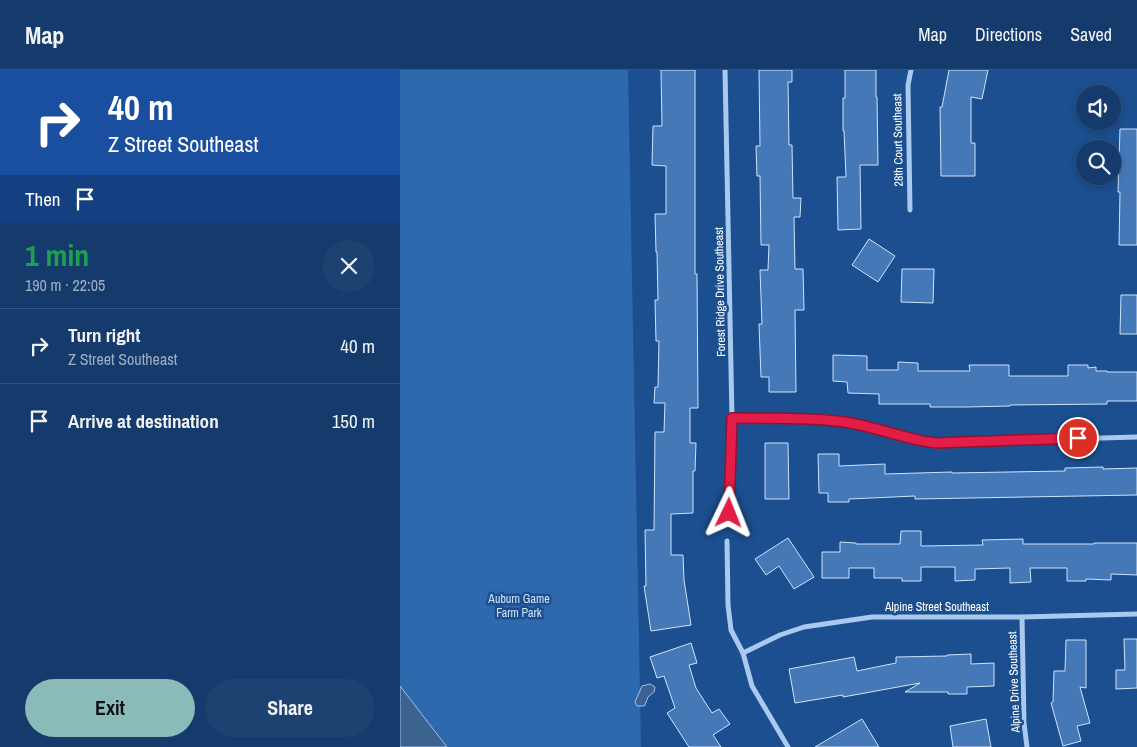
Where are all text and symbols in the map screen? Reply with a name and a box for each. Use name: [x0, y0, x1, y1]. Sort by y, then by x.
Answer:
text: Map: [25, 19, 64, 51]
text: Map: [918, 22, 947, 47]
text: Directions: [975, 22, 1042, 47]
text: Saved: [1070, 22, 1112, 47]
text: 40 m: [108, 84, 173, 131]
map controls: [1076, 85, 1121, 185]
button: sound: [1076, 85, 1121, 130]
icon: right: [25, 90, 90, 155]
street label: 28th Court Southeast: [889, 93, 907, 187]
text: Z Street Southeast: [108, 129, 258, 159]
button: search: [1076, 140, 1121, 185]
icon: arrive: [71, 185, 99, 213]
text: Then: [25, 186, 61, 212]
street label: Forest Ridge Drive Southeast: [711, 227, 729, 357]
text: 1 min: [25, 235, 89, 275]
button: close: [323, 240, 375, 292]
text: 190 m · 22:05: [25, 274, 105, 296]
text: Turn right: [68, 322, 140, 348]
icon: right: [25, 332, 53, 360]
text: 40 m: [340, 333, 375, 359]
text: Z Street Southeast: [68, 348, 177, 370]
icon: arrive: [25, 407, 53, 435]
text: Arrive at destination: [68, 408, 219, 434]
text: 150 m: [332, 408, 375, 434]
pin: [1057, 417, 1099, 459]
icon: arrive: [1064, 424, 1092, 452]
position arrow: [702, 486, 754, 538]
park label: Auburn Game Farm Park: [487, 591, 550, 621]
street label: Alpine Street Southeast: [884, 599, 989, 615]
street label: Alpine Drive Southeast: [1004, 631, 1024, 734]
button: Exit: [25, 679, 195, 737]
button: Share: [205, 679, 375, 737]

